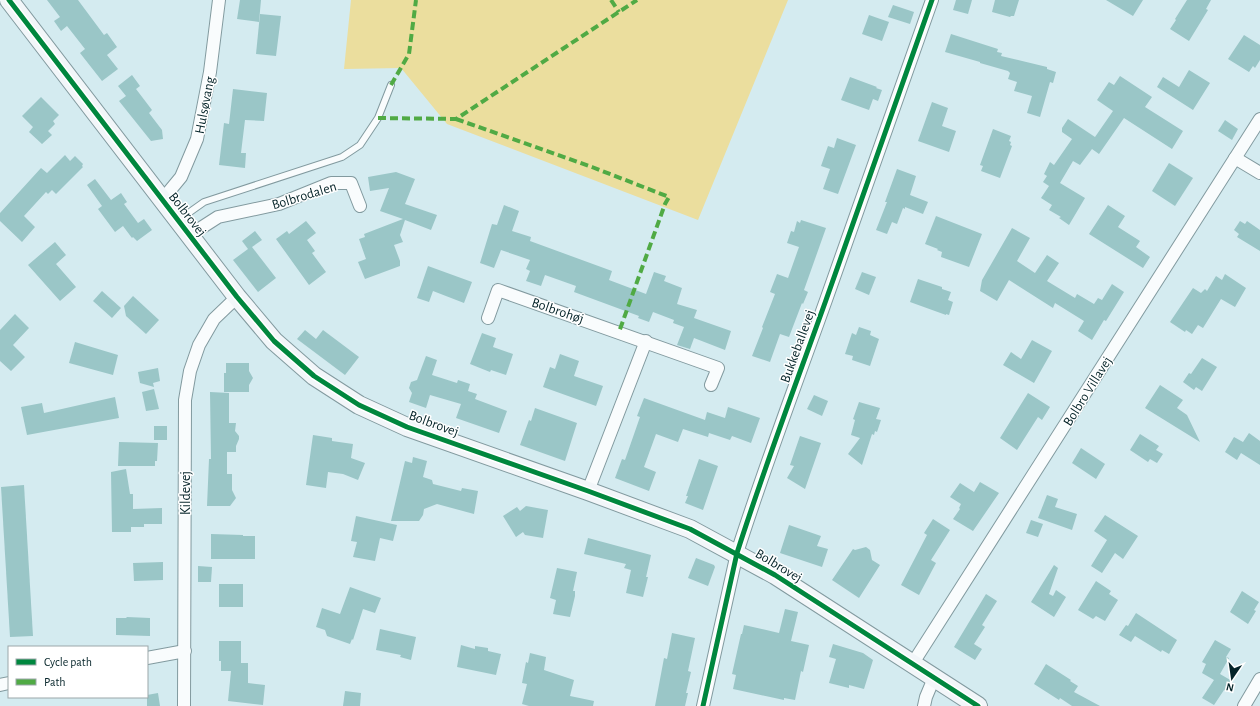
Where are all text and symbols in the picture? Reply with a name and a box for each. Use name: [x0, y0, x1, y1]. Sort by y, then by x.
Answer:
street label: Hulsøvang: [193, 75, 217, 135]
street label: Bolbrodalen: [270, 179, 338, 212]
street label: Bolbrovej: [166, 190, 209, 239]
street label: Bolbrohøj: [530, 296, 585, 326]
street label: Bukkeballevej: [778, 308, 818, 385]
street label: Bolbro Villavej: [1061, 354, 1115, 429]
street label: Bolbrovej: [407, 408, 460, 439]
street label: Kildevej: [179, 471, 193, 515]
street label: Bolbrovej: [753, 547, 804, 585]
legend: [8, 646, 148, 698]
text: Cycle path: [44, 656, 92, 669]
north arrow: [1212, 658, 1252, 698]
text: Path: [44, 676, 66, 688]
text: N: [1225, 681, 1235, 693]

